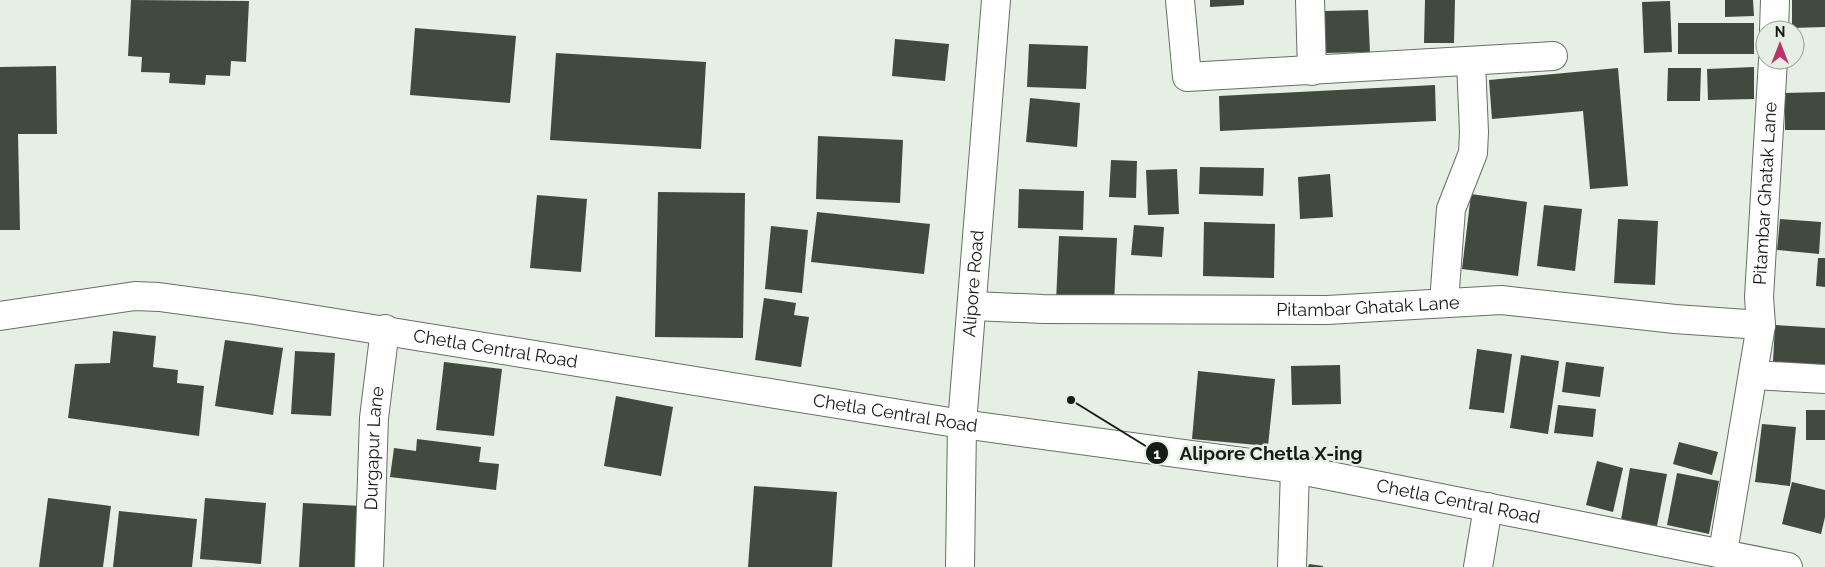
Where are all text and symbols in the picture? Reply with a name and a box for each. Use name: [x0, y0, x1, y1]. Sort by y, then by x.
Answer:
north arrow: [1755, 20, 1805, 70]
text: N: [1775, 24, 1785, 40]
street label: Pitambar Ghatak Lane: [1749, 101, 1781, 286]
street label: Alipore Road: [958, 229, 988, 338]
street label: Pitambar Ghatak Lane: [1276, 291, 1460, 320]
street label: Chetla Central Road: [412, 325, 579, 372]
street label: Durgapur Lane: [360, 384, 388, 511]
street label: Chetla Central Road: [812, 389, 979, 436]
callout: Alipore Chetla X-ing: [1144, 436, 1372, 470]
text: Alipore Chetla X-ing: [1180, 442, 1362, 464]
text: 1: [1153, 445, 1161, 463]
street label: Chetla Central Road: [1375, 474, 1542, 527]

